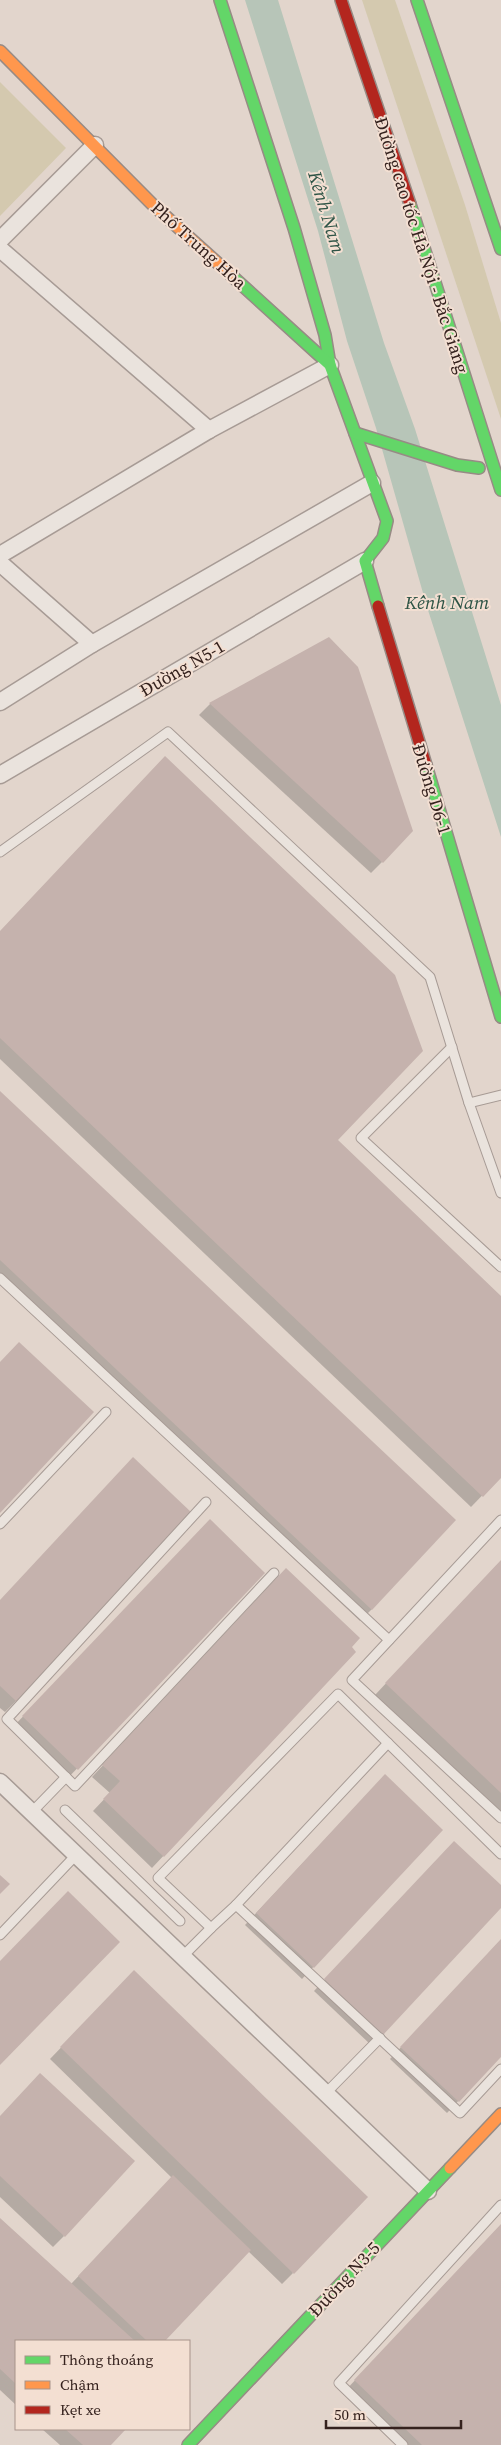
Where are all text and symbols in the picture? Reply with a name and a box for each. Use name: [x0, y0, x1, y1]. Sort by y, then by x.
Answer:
street label: Đường cao tốc Hà Nội - Bắc Giang: [369, 114, 475, 376]
water label: Kênh Nam: [302, 167, 352, 257]
street label: Phố Trung Hòa: [146, 195, 253, 295]
water label: Kênh Nam: [404, 589, 490, 615]
street label: Đường N5-1: [135, 634, 229, 702]
street label: Đường D6-1: [406, 740, 458, 838]
street label: Đường N3-5: [303, 2236, 385, 2322]
legend: [15, 2340, 190, 2430]
text: Thông thoáng: [60, 2349, 153, 2370]
text: Chậm: [60, 2374, 100, 2395]
scale bar: [326, 2398, 461, 2430]
text: Kẹt xe: [60, 2399, 101, 2420]
text: 50 m: [334, 2404, 366, 2425]

